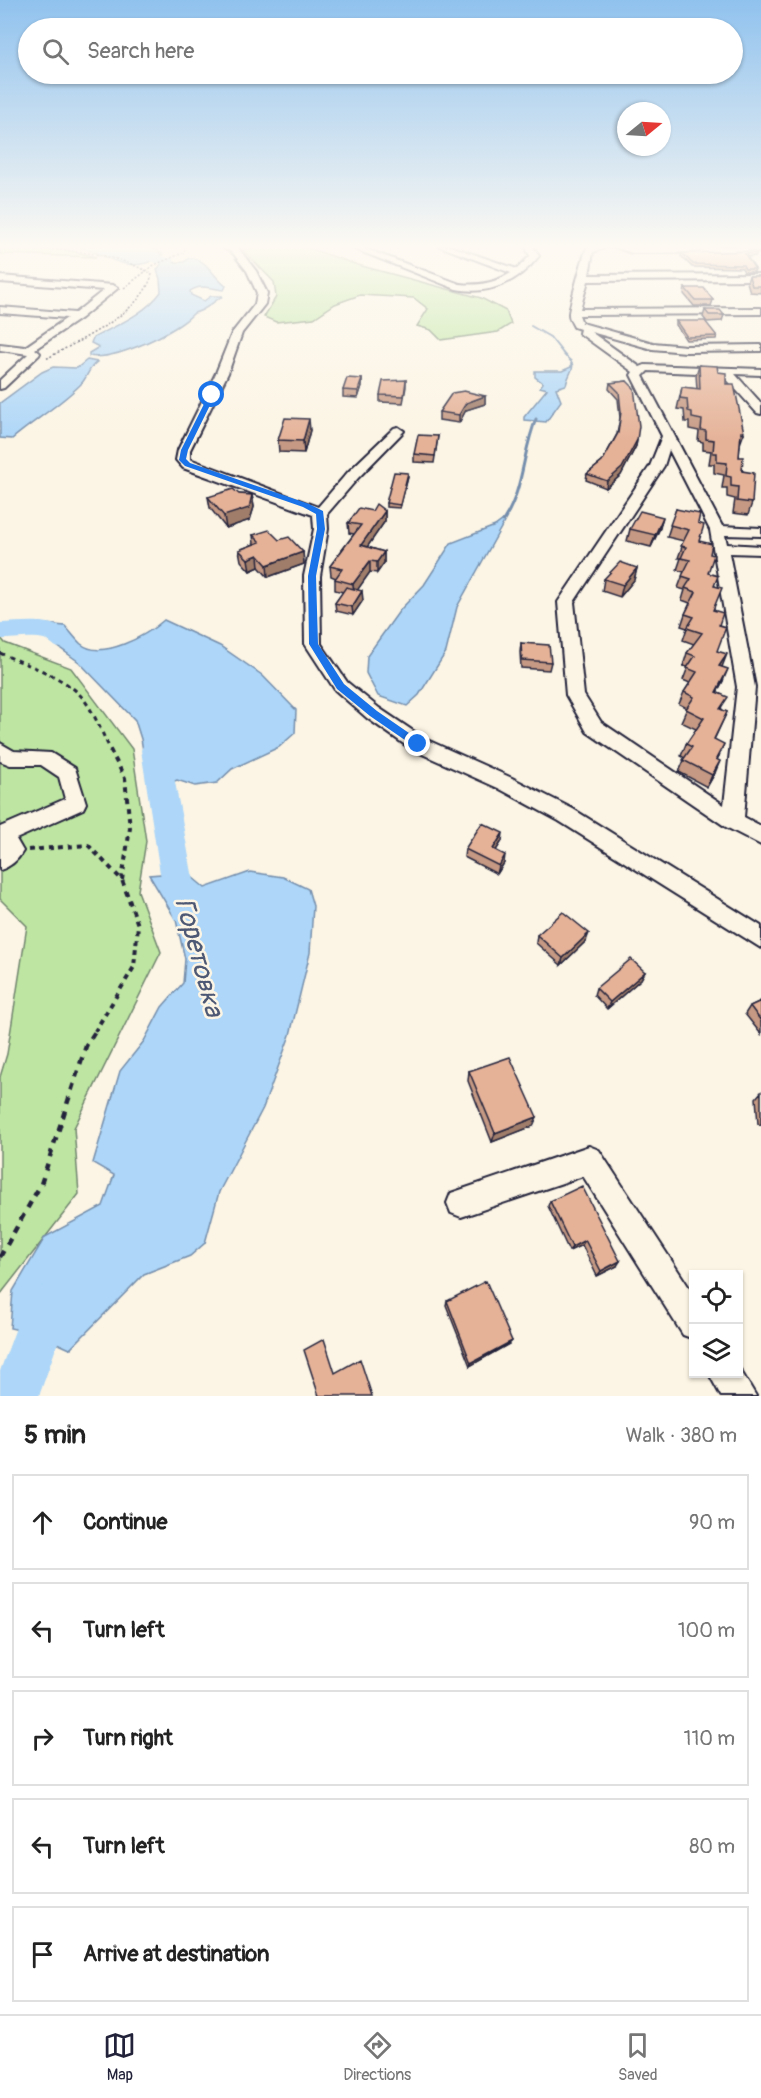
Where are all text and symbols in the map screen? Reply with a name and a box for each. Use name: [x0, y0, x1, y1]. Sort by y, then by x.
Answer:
search box: [18, 18, 743, 84]
icon: search: [39, 35, 72, 68]
text: Search here: [87, 37, 194, 65]
north arrow: [617, 102, 671, 156]
route start: [198, 381, 224, 407]
route end: [404, 730, 430, 756]
water label: Горетовка: [167, 894, 231, 1021]
map controls: [689, 1270, 743, 1378]
button: locate: [689, 1270, 743, 1324]
button: layers: [689, 1324, 743, 1378]
text: 5 min: [24, 1419, 86, 1451]
text: Walk · 380 m: [625, 1423, 737, 1448]
icon: ahead: [26, 1506, 59, 1539]
text: Continue: [83, 1508, 167, 1536]
text: 90 m: [689, 1510, 735, 1535]
icon: left: [26, 1614, 59, 1647]
text: Turn left: [83, 1616, 165, 1644]
text: 100 m: [678, 1618, 735, 1643]
icon: right: [26, 1722, 59, 1755]
text: Turn right: [83, 1724, 173, 1752]
text: 110 m: [684, 1726, 735, 1751]
icon: left: [26, 1830, 59, 1863]
text: Turn left: [83, 1832, 165, 1860]
text: 80 m: [689, 1834, 735, 1859]
icon: arrive: [26, 1938, 59, 1971]
text: Arrive at destination: [83, 1940, 269, 1968]
tab: Map: [103, 2029, 136, 2085]
tab: Directions: [343, 2029, 411, 2085]
tab: Saved: [618, 2029, 658, 2085]

